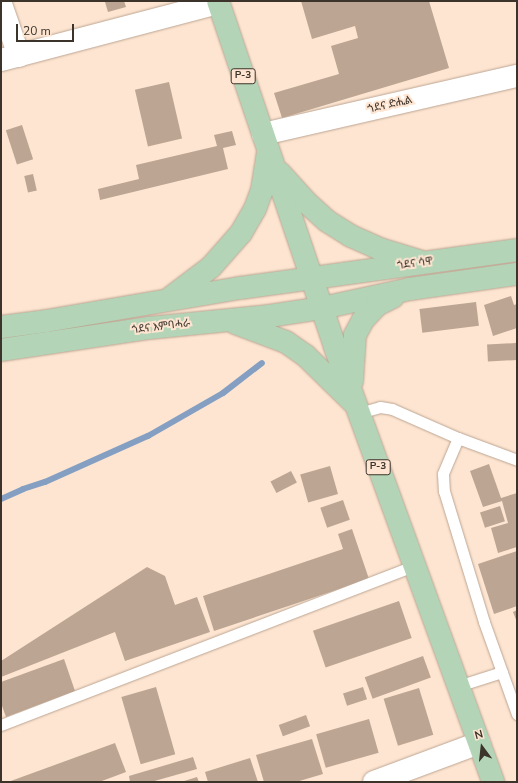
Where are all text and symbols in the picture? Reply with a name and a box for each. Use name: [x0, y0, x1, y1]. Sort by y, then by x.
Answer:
scale bar: [18, 16, 76, 42]
text: 20 m: [23, 23, 51, 39]
road number: P-3: [230, 68, 256, 84]
street label: ጎደና ድሒል: [366, 93, 414, 117]
street label: ጎደና ሳዋ: [396, 255, 434, 273]
street label: ጎደና እምባሓራ: [131, 317, 191, 337]
road number: P-3: [365, 459, 391, 475]
north arrow: [462, 727, 502, 767]
text: N: [473, 727, 485, 743]

